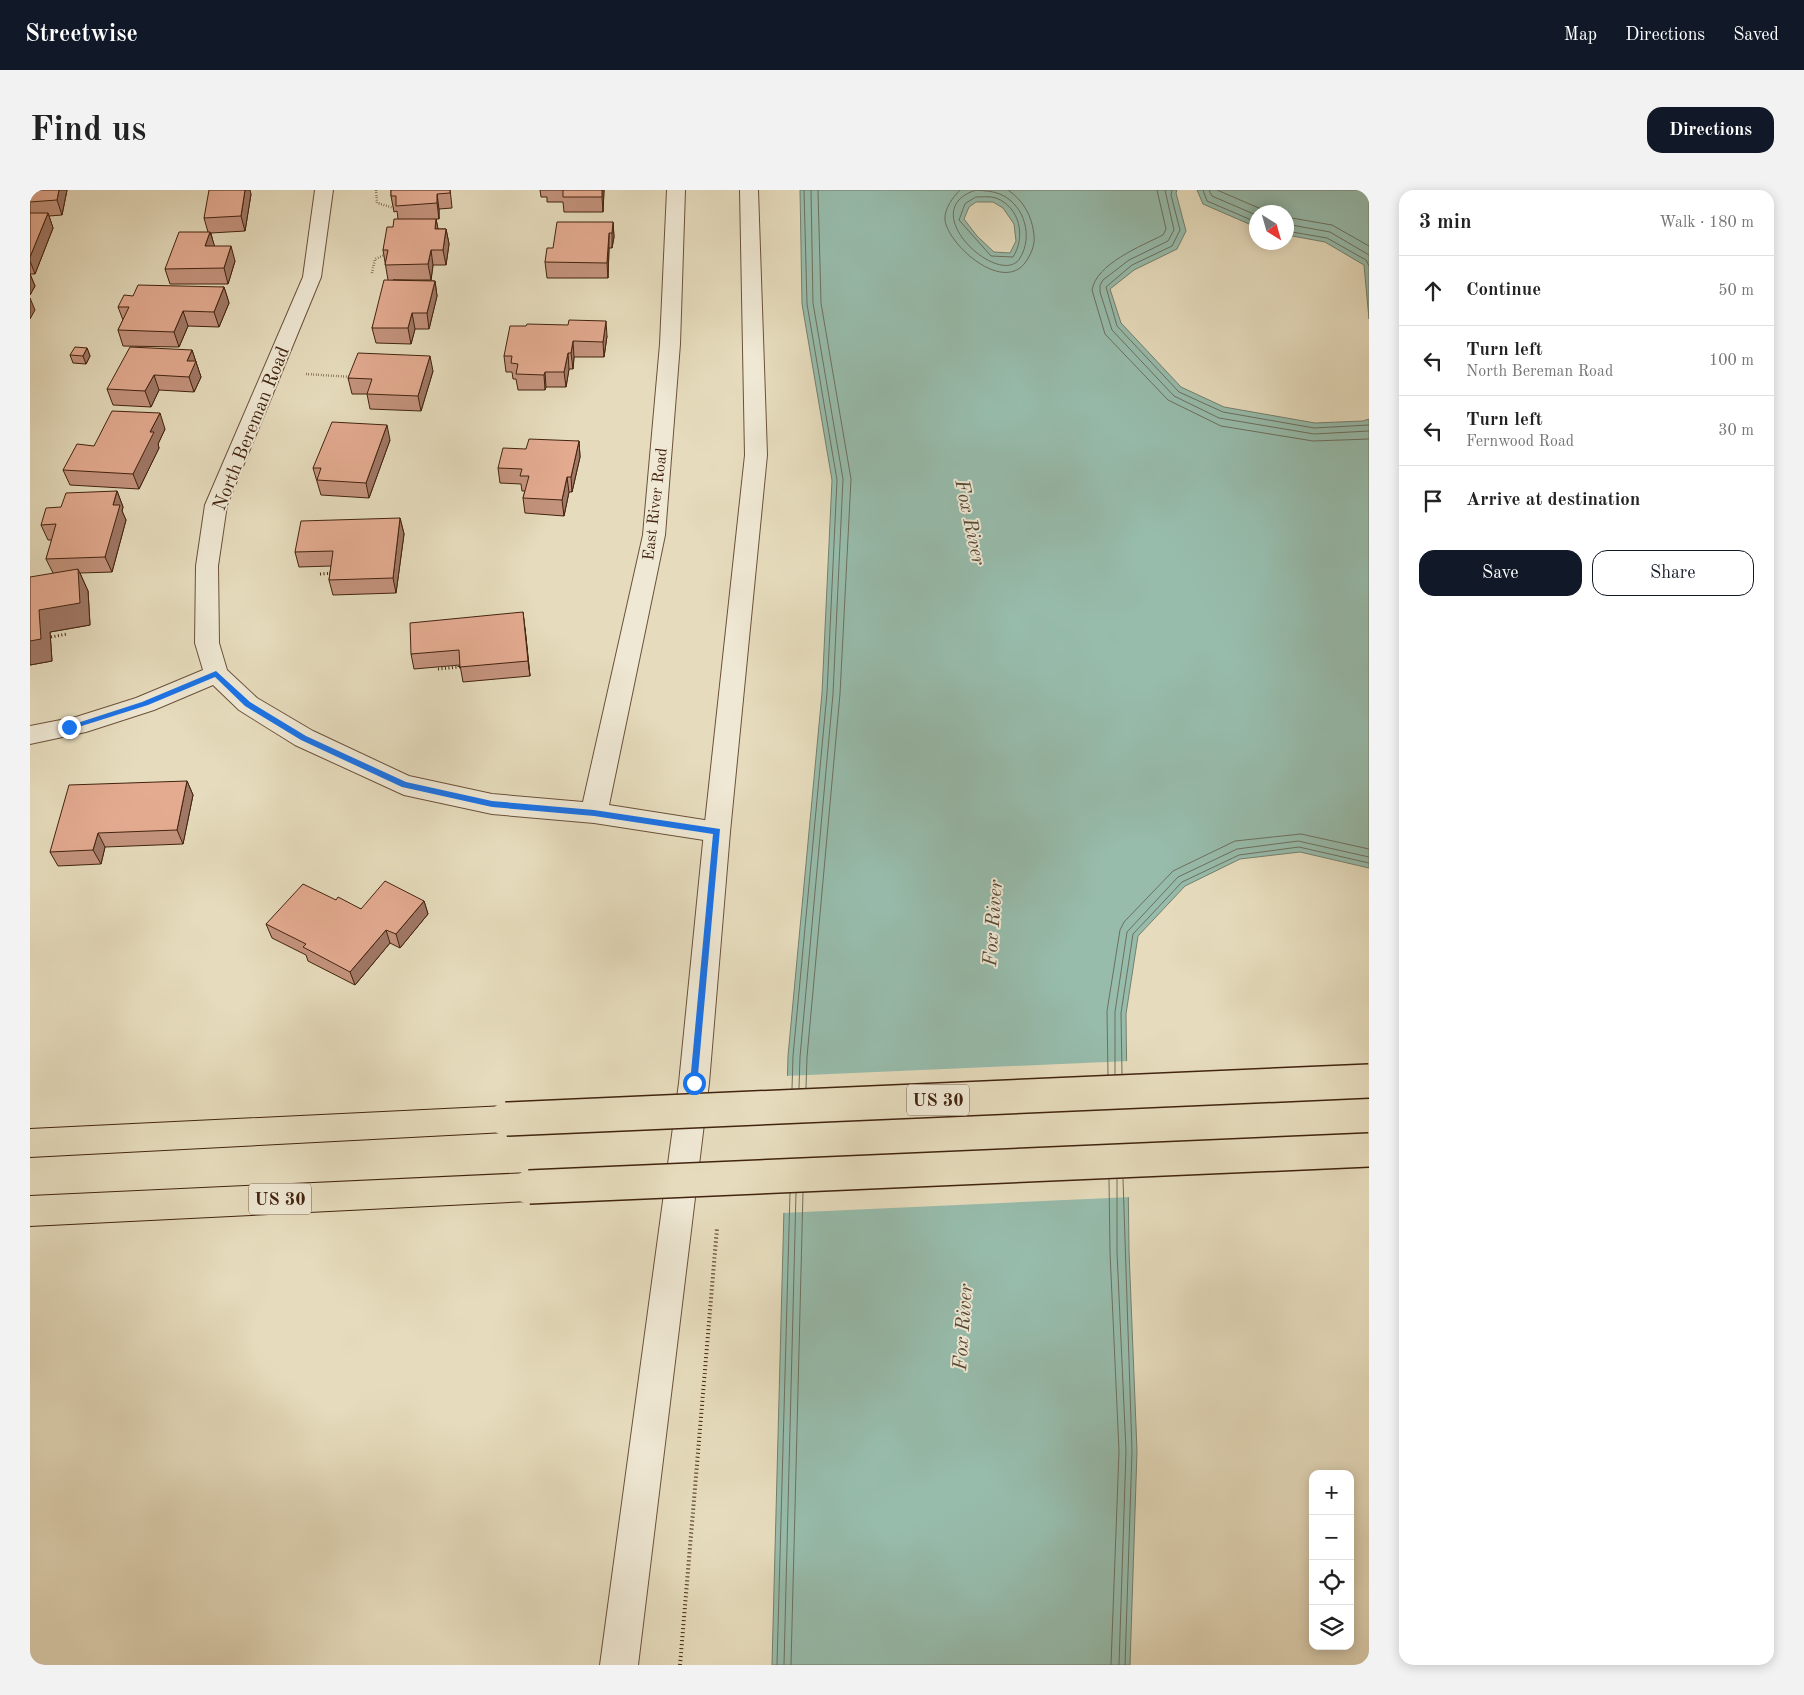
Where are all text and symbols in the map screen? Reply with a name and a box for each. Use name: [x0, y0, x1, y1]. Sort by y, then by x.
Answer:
text: Streetwise: [25, 23, 138, 47]
text: Map: [1564, 26, 1597, 44]
text: Directions: [1625, 26, 1705, 44]
text: Saved: [1733, 26, 1779, 44]
button: Directions: [1647, 107, 1774, 153]
text: Find us: [30, 113, 146, 148]
north arrow: [1249, 205, 1294, 250]
text: 3 min: [1419, 212, 1472, 233]
text: Walk · 180 m: [1659, 215, 1754, 231]
icon: ahead: [1419, 277, 1447, 305]
text: Continue: [1466, 281, 1541, 300]
text: 50 m: [1718, 283, 1754, 299]
text: Turn left: [1466, 341, 1543, 360]
street label: North Bereman Road: [211, 344, 294, 514]
icon: left: [1419, 347, 1447, 375]
text: 100 m: [1709, 353, 1754, 369]
text: North Bereman Road: [1466, 364, 1613, 380]
text: Turn left: [1466, 411, 1543, 430]
icon: left: [1419, 417, 1447, 445]
text: 30 m: [1718, 423, 1754, 439]
text: Fernwood Road: [1466, 434, 1574, 450]
street label: East River Road: [641, 447, 671, 562]
water label: Fox River: [950, 477, 988, 567]
icon: arrive: [1419, 487, 1447, 515]
text: Arrive at destination: [1466, 491, 1640, 510]
button: Save: [1419, 550, 1582, 596]
button: Share: [1592, 550, 1754, 596]
route end: [58, 716, 81, 739]
water label: Fox River: [981, 879, 1007, 968]
route start: [683, 1072, 706, 1095]
road number: US 30: [907, 1084, 969, 1116]
road number: US 30: [249, 1184, 311, 1214]
water label: Fox River: [951, 1283, 977, 1372]
map controls: [1309, 1470, 1354, 1650]
button: +: [1309, 1470, 1354, 1515]
button: −: [1309, 1515, 1354, 1560]
button: locate: [1309, 1560, 1354, 1605]
button: layers: [1309, 1605, 1354, 1650]

